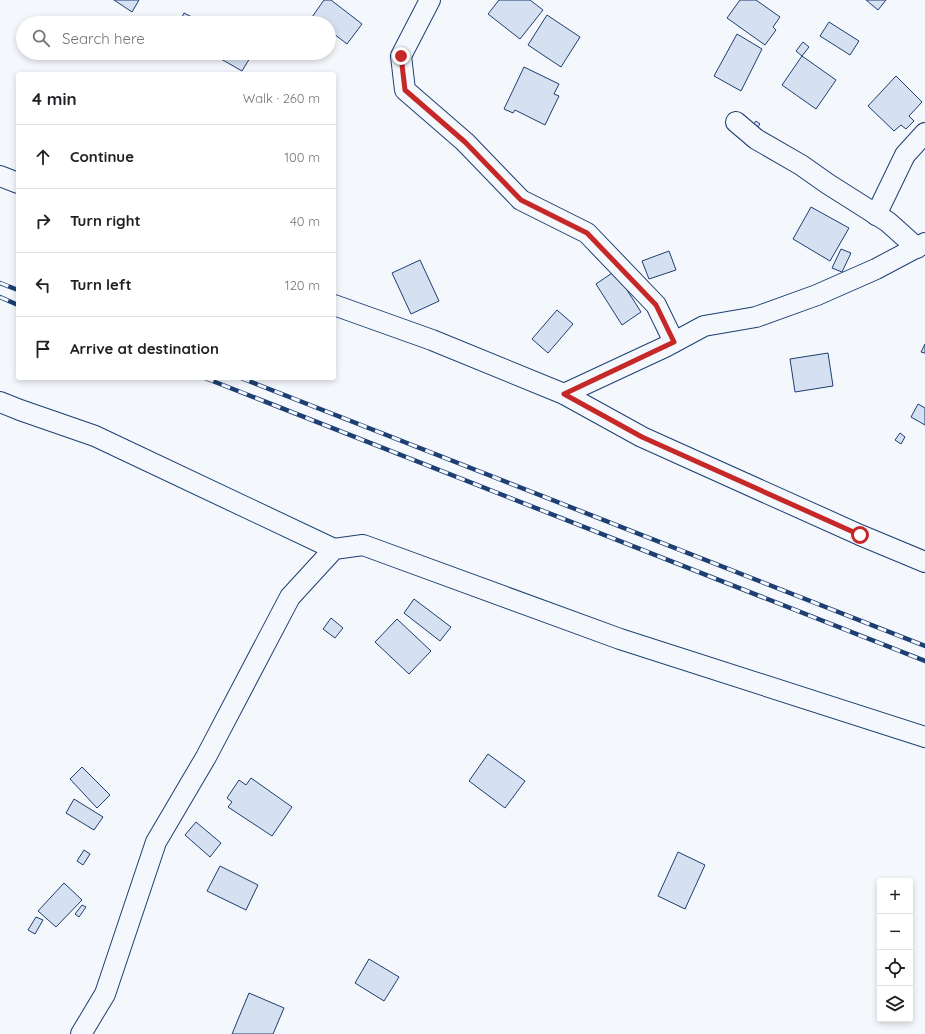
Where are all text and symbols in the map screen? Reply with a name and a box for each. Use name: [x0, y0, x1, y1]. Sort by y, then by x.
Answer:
search box: [16, 16, 336, 60]
icon: search: [30, 27, 52, 49]
text: Search here: [62, 29, 145, 48]
route end: [392, 47, 410, 65]
text: 4 min: [32, 88, 77, 109]
text: Walk · 260 m: [243, 90, 320, 106]
icon: ahead: [32, 146, 54, 168]
text: Continue: [70, 147, 134, 166]
text: 100 m: [284, 149, 320, 165]
icon: right: [32, 210, 54, 232]
text: Turn right: [70, 211, 141, 230]
text: 40 m: [290, 213, 320, 229]
icon: left: [32, 274, 54, 296]
text: Turn left: [70, 275, 132, 294]
text: 120 m: [285, 277, 320, 293]
icon: arrive: [32, 338, 54, 360]
text: Arrive at destination: [70, 339, 219, 358]
route start: [851, 526, 869, 544]
map controls: [877, 878, 913, 1022]
button: +: [877, 878, 913, 914]
button: −: [877, 914, 913, 950]
button: locate: [877, 950, 913, 986]
button: layers: [877, 986, 913, 1022]

